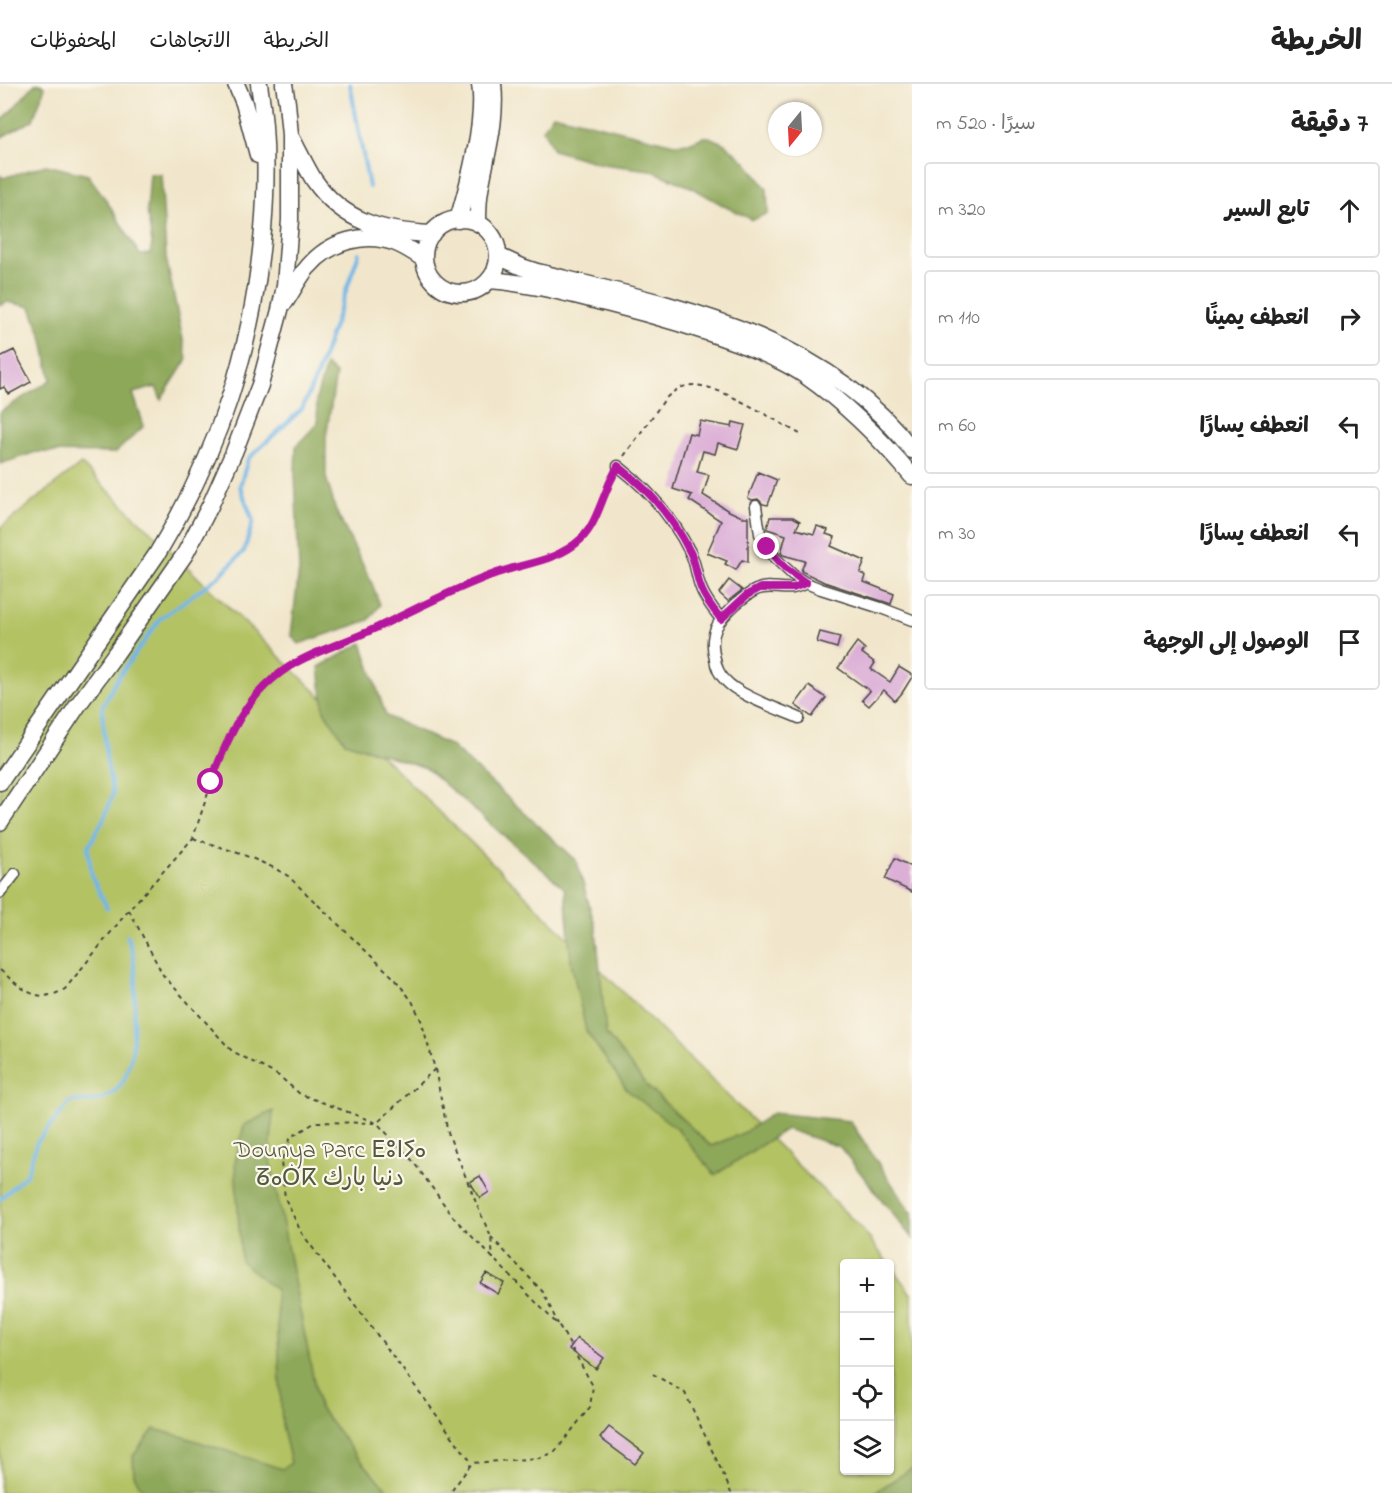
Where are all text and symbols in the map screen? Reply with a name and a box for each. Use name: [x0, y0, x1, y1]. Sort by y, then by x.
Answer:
text: الخريطة: [1271, 22, 1362, 63]
text: المحفوظات: [30, 27, 116, 57]
text: الاتجاهات: [149, 27, 231, 57]
text: الخريطة: [264, 27, 329, 57]
north arrow: [768, 102, 822, 156]
text: 7 دقيقة: [1291, 106, 1368, 144]
text: سيرًا · 520 m: [936, 110, 1036, 139]
icon: ahead: [1333, 194, 1366, 227]
text: تابع السير: [1225, 195, 1309, 227]
text: 320 m: [938, 196, 985, 225]
icon: right: [1333, 302, 1366, 335]
text: انعطف يمينًا: [1205, 303, 1309, 335]
text: 110 m: [938, 304, 980, 333]
icon: left: [1333, 410, 1366, 443]
text: انعطف يسارًا: [1200, 411, 1309, 443]
text: 60 m: [938, 412, 976, 441]
icon: left: [1333, 518, 1366, 551]
text: انعطف يسارًا: [1200, 519, 1309, 551]
text: 30 m: [938, 520, 975, 549]
route end: [753, 533, 779, 559]
icon: arrive: [1333, 626, 1366, 659]
text: الوصول إلى الوجهة: [1143, 627, 1309, 659]
route start: [197, 768, 223, 794]
park label: Dounya Parc ⴹⵓⵏⵢⴰ ⵒⴰⵔⴽ دنيا بارك: [233, 1134, 426, 1197]
map controls: [840, 1259, 894, 1475]
button: +: [840, 1259, 894, 1313]
button: −: [840, 1313, 894, 1367]
button: locate: [840, 1367, 894, 1421]
button: layers: [840, 1421, 894, 1475]

